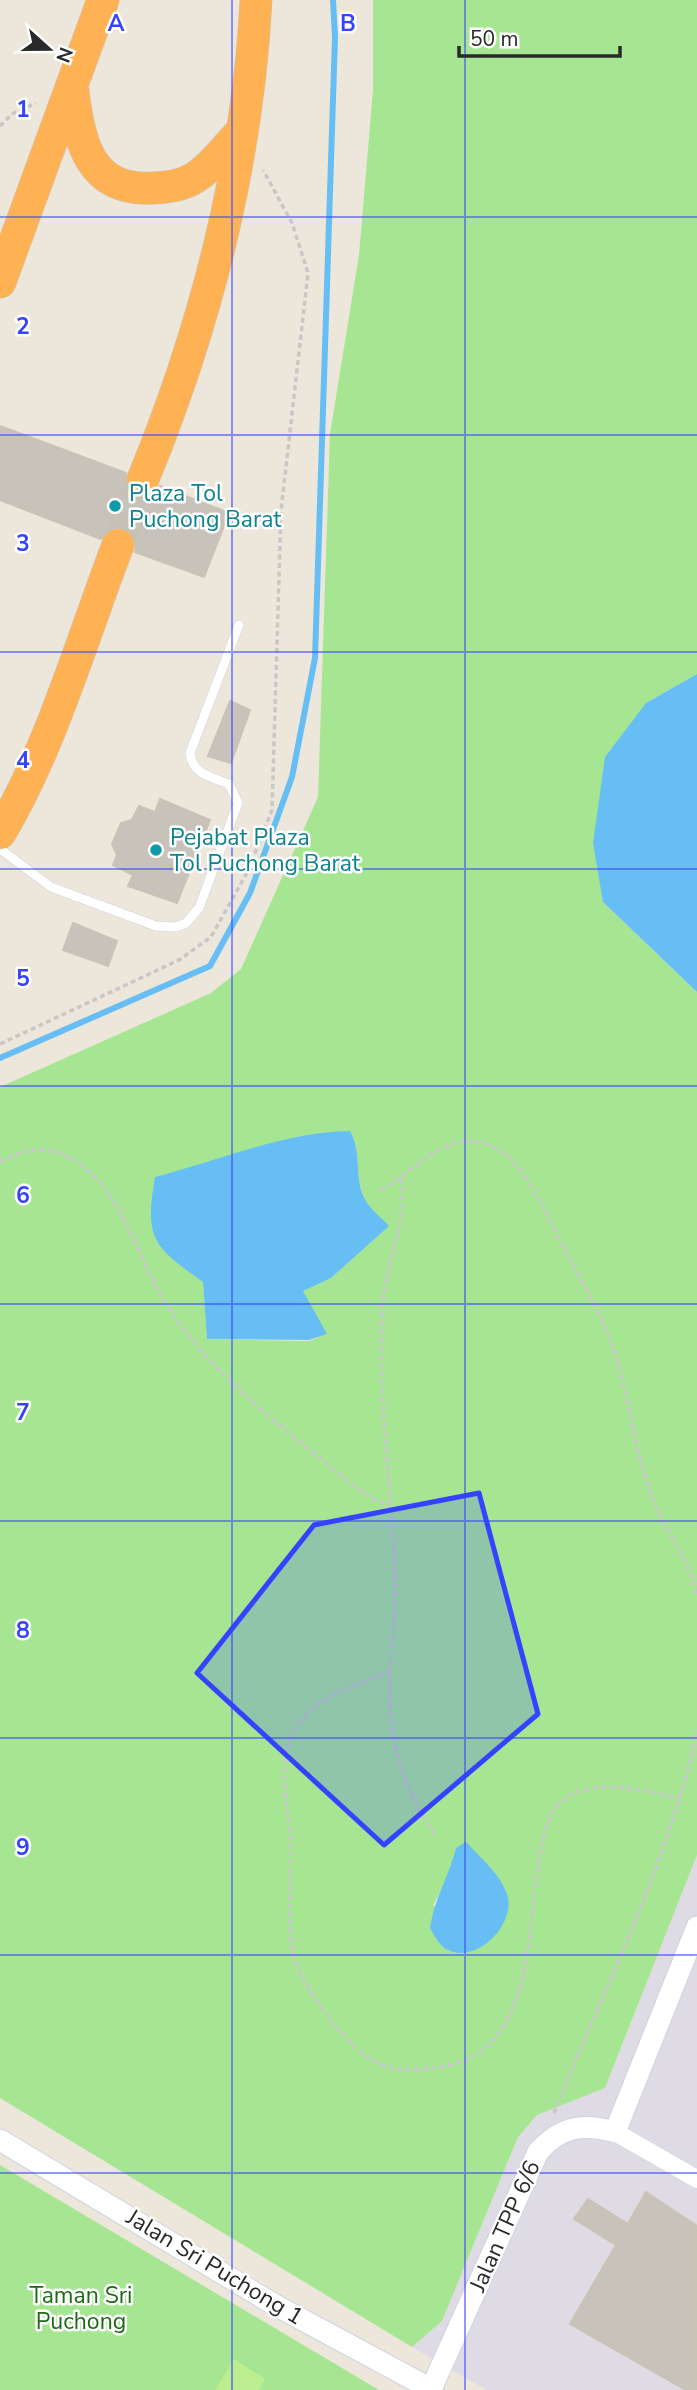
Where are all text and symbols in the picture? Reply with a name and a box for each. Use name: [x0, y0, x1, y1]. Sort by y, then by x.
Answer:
text: A: [107, 8, 125, 39]
text: B: [340, 8, 356, 39]
north arrow: [14, 14, 84, 84]
scale bar: [459, 14, 620, 58]
text: 50 m: [470, 25, 519, 53]
text: N: [49, 43, 79, 66]
text: 1: [16, 94, 30, 125]
text: 2: [16, 311, 30, 342]
place label: Plaza Tol Puchong Barat: [129, 478, 282, 535]
marker: Plaza Tol Puchong Barat: [107, 498, 123, 514]
text: 3: [16, 528, 30, 559]
text: 4: [16, 745, 30, 776]
place label: Pejabat Plaza Tol Puchong Barat: [170, 822, 361, 879]
marker: Pejabat Plaza Tol Puchong Barat: [148, 842, 164, 858]
text: 5: [16, 963, 30, 994]
text: 6: [16, 1180, 30, 1211]
text: 7: [16, 1397, 30, 1428]
text: 8: [16, 1615, 30, 1646]
text: 9: [16, 1832, 30, 1863]
street label: Jalan TPP 6/6: [462, 2155, 548, 2297]
street label: Jalan Sri Puchong 1: [120, 2201, 309, 2332]
park label: Taman Sri Puchong: [30, 2280, 132, 2337]

